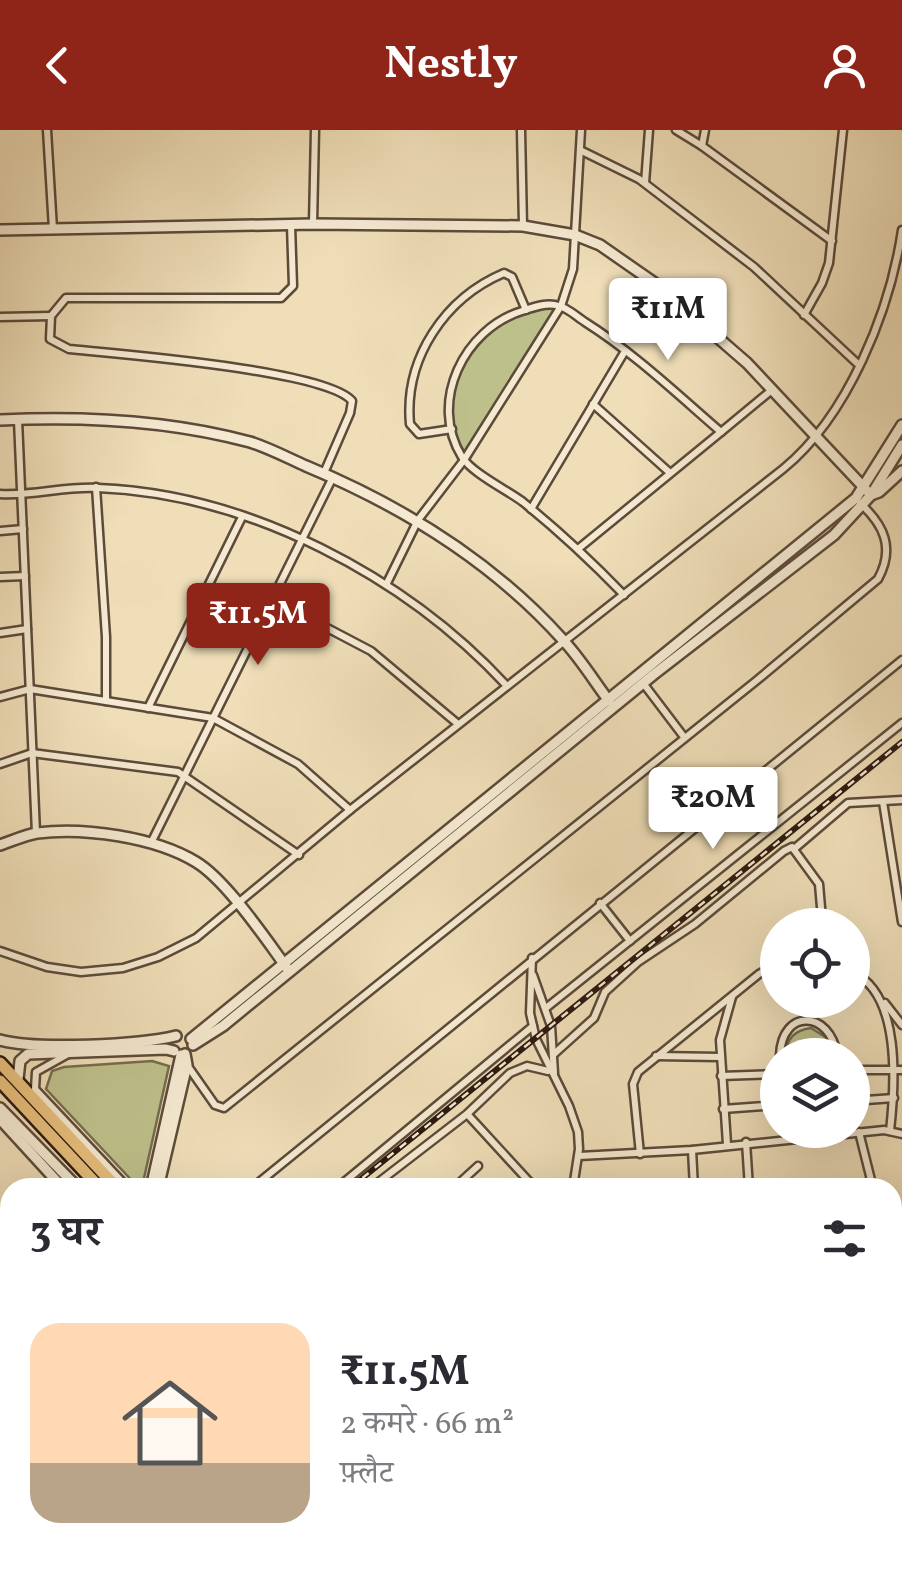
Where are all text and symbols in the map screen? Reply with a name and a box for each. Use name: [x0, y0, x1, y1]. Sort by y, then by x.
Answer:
text: Nestly: [384, 34, 518, 97]
icon: back: [30, 38, 85, 93]
icon: person: [817, 38, 872, 93]
pin: ₹11M: [609, 278, 727, 363]
text: ₹11M: [631, 288, 705, 332]
pin: ₹11.5M: [177, 583, 339, 668]
text: ₹11.5M: [209, 593, 307, 637]
pin: ₹20M: [654, 767, 772, 852]
text: ₹20M: [671, 777, 755, 821]
map controls: [760, 908, 870, 1148]
button: locate: [760, 908, 870, 1018]
button: layers: [760, 1038, 870, 1148]
text: 3 घर: [30, 1205, 102, 1264]
icon: filters: [817, 1211, 872, 1266]
text: ₹11.5M: [340, 1344, 469, 1403]
icon: home: [110, 1363, 230, 1483]
text: 2 कमरे · 66 m²: [340, 1403, 514, 1447]
text: फ़्लैट: [340, 1453, 393, 1497]

